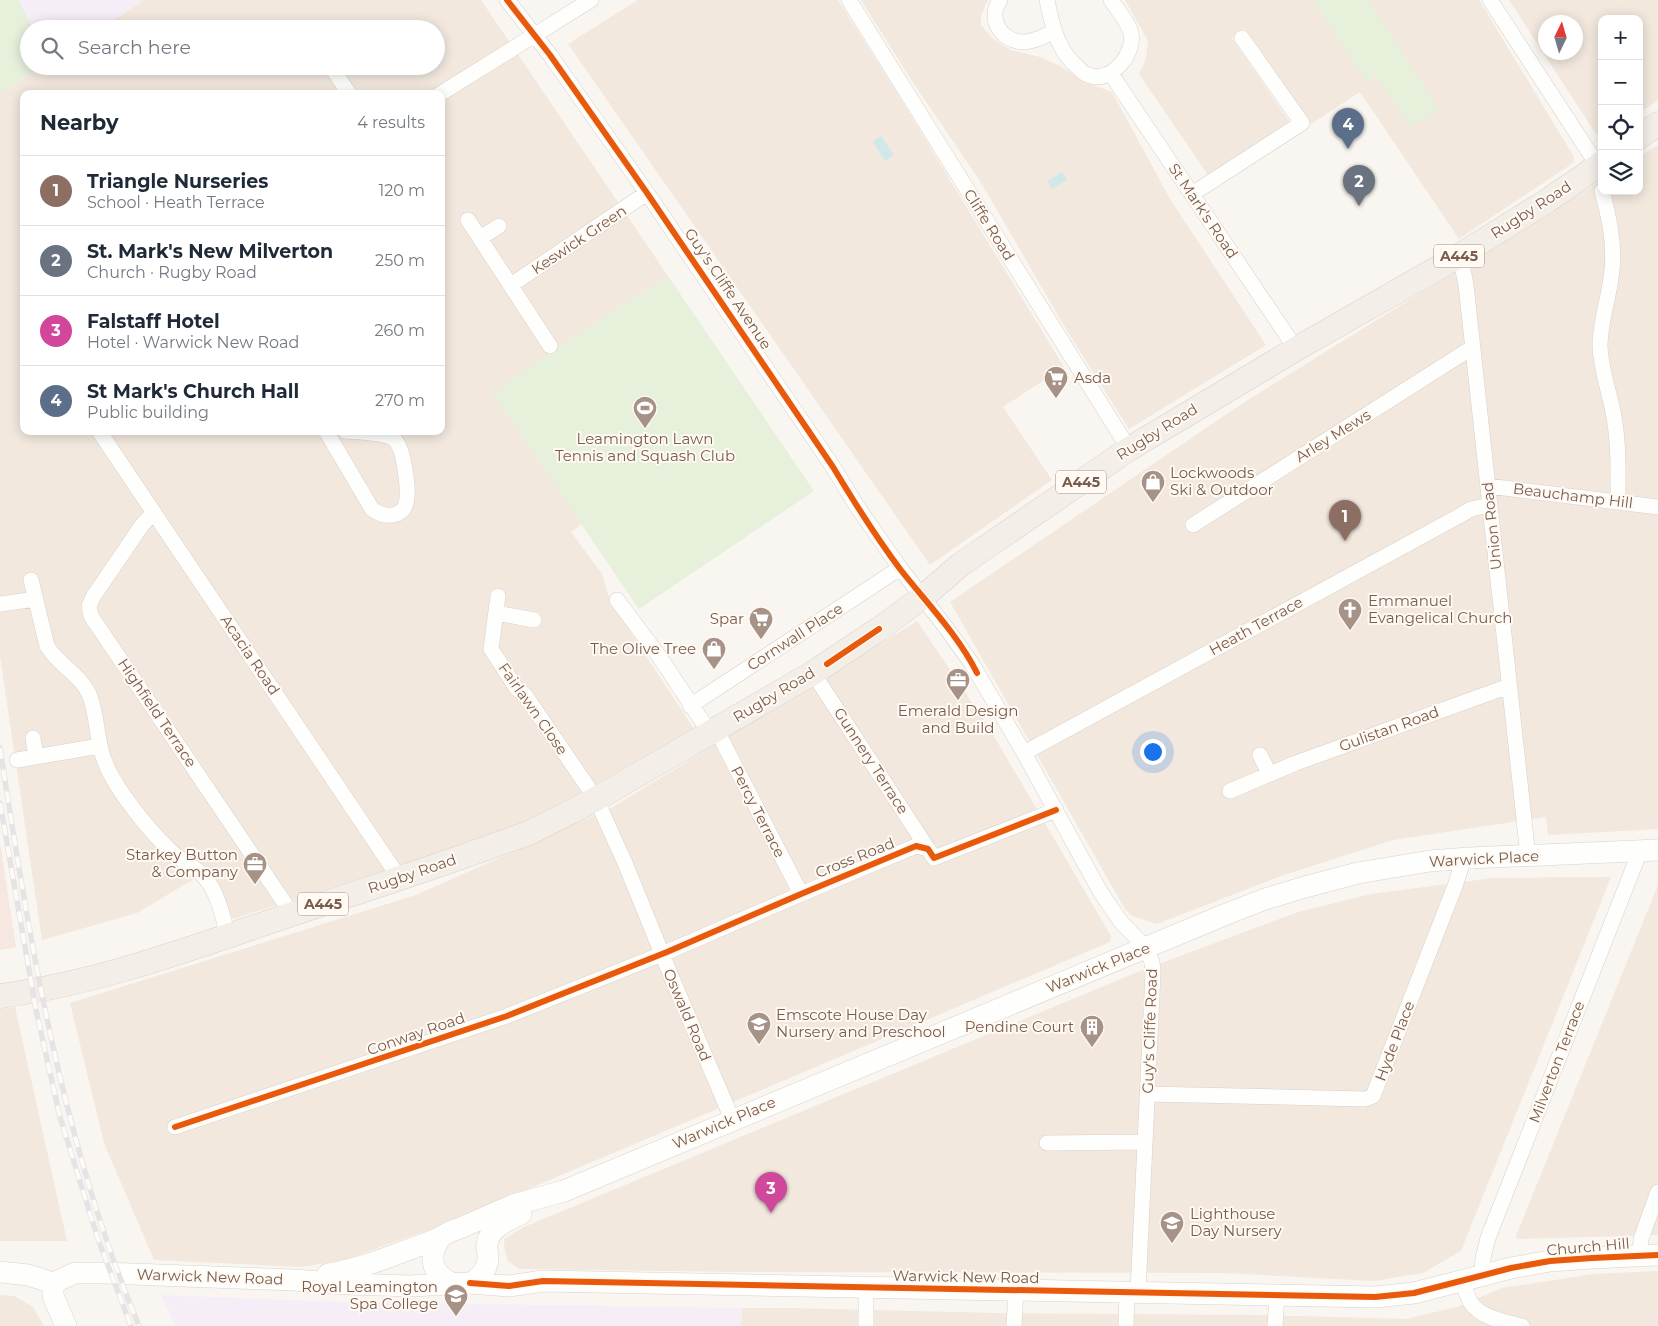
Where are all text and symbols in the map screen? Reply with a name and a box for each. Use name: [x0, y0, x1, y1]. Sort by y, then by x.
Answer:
north arrow: [1538, 15, 1583, 60]
map controls: [1598, 15, 1643, 195]
button: +: [1598, 15, 1643, 60]
search box: [20, 20, 445, 75]
icon: search: [38, 34, 66, 62]
text: Search here: [78, 36, 191, 59]
button: −: [1598, 60, 1643, 105]
button: locate: [1598, 105, 1643, 150]
pin: 4: [1332, 108, 1364, 149]
text: Nearby: [40, 110, 119, 135]
text: 4 results: [357, 113, 425, 132]
button: layers: [1598, 150, 1643, 195]
street label: St Mark's Road: [1165, 159, 1242, 262]
pin: 2: [1343, 165, 1375, 206]
text: Triangle Nurseries: [87, 170, 268, 193]
street label: Rugby Road: [1487, 176, 1575, 243]
text: 1: [53, 181, 59, 200]
text: 120 m: [378, 181, 425, 200]
street label: Cliffe Road: [960, 185, 1019, 264]
text: School · Heath Terrace: [87, 193, 265, 212]
street label: Keswick Green: [528, 201, 630, 278]
street label: Guy's Cliffe Avenue: [681, 224, 776, 353]
text: St. Mark's New Milverton: [87, 240, 333, 263]
road number: A445: [1434, 245, 1484, 268]
text: 2: [51, 251, 61, 270]
text: 250 m: [375, 251, 425, 270]
text: Church · Rugby Road: [87, 263, 257, 282]
text: Falstaff Hotel: [87, 310, 220, 333]
text: 3: [51, 321, 61, 340]
text: 260 m: [374, 321, 425, 340]
text: Hotel · Warwick New Road: [87, 333, 299, 352]
supermarket icon: Asda: [1043, 365, 1069, 399]
place label: Asda: [1074, 368, 1111, 387]
text: St Mark's Church Hall: [87, 380, 299, 403]
text: 4: [50, 391, 62, 410]
text: 270 m: [375, 391, 425, 410]
sports icon: Leamington Lawn Tennis and Squash Club: [632, 395, 658, 429]
street label: Rugby Road: [1113, 399, 1201, 464]
text: Public building: [87, 403, 209, 422]
street label: Arley Mews: [1291, 405, 1374, 466]
place label: Leamington Lawn Tennis and Squash Club: [555, 429, 735, 465]
place label: Lockwoods Ski & Outdoor: [1170, 463, 1274, 499]
shop icon: Lockwoods Ski & Outdoor: [1140, 469, 1166, 503]
road number: A445: [1056, 471, 1106, 494]
street label: Beauchamp Hill: [1512, 479, 1634, 512]
street label: Union Road: [1477, 481, 1506, 571]
pin: 1: [1329, 500, 1361, 541]
place label: Emmanuel Evangelical Church: [1368, 591, 1513, 627]
street label: Heath Terrace: [1205, 592, 1306, 659]
church icon: Emmanuel Evangelical Church: [1337, 597, 1363, 631]
street label: Cornwall Place: [743, 599, 846, 675]
supermarket icon: Spar: [748, 606, 774, 640]
place label: Spar: [710, 609, 744, 628]
street label: Acacia Road: [217, 611, 284, 698]
shop icon: The Olive Tree: [701, 636, 727, 670]
place label: The Olive Tree: [590, 639, 696, 658]
street label: Highfield Terrace: [114, 655, 201, 771]
street label: Fairlawn Close: [495, 659, 572, 759]
street label: Rugby Road: [729, 663, 818, 727]
office icon: Emerald Design and Build: [945, 667, 971, 701]
place label: Emerald Design and Build: [898, 701, 1018, 737]
street label: Gulistan Road: [1336, 702, 1441, 755]
street label: Gunnery Terrace: [830, 704, 913, 818]
your location: [1140, 739, 1166, 765]
street label: Percy Terrace: [727, 763, 790, 861]
street label: Cross Road: [812, 833, 897, 882]
place label: Starkey Button & Company: [126, 845, 239, 881]
street label: Warwick Place: [1428, 846, 1540, 871]
street label: Rugby Road: [365, 849, 459, 898]
office icon: Starkey Button & Company: [242, 851, 268, 885]
road number: A445: [298, 892, 348, 916]
street label: Warwick Place: [1043, 938, 1153, 997]
street label: Oswald Road: [659, 966, 716, 1064]
street label: Guy's Cliffe Road: [1138, 968, 1161, 1094]
street label: Hyde Place: [1371, 998, 1419, 1084]
street label: Milverton Terrace: [1525, 998, 1589, 1126]
place label: Emscote House Day Nursery and Preschool: [776, 1005, 946, 1041]
street label: Conway Road: [364, 1008, 467, 1059]
school or university icon: Emscote House Day Nursery and Preschool: [746, 1011, 772, 1045]
building icon: Pendine Court: [1079, 1014, 1105, 1048]
place label: Pendine Court: [965, 1017, 1074, 1036]
street label: Warwick Place: [669, 1092, 778, 1153]
pin: 3: [755, 1172, 787, 1213]
place label: Lighthouse Day Nursery: [1190, 1204, 1283, 1240]
school or university icon: Lighthouse Day Nursery: [1159, 1210, 1185, 1244]
street label: Church Hill: [1546, 1233, 1630, 1260]
street label: Warwick New Road: [136, 1264, 284, 1289]
street label: Warwick New Road: [892, 1266, 1040, 1287]
place label: Royal Leamington Spa College: [301, 1277, 438, 1313]
school or university icon: Royal Leamington Spa College: [443, 1283, 469, 1317]

